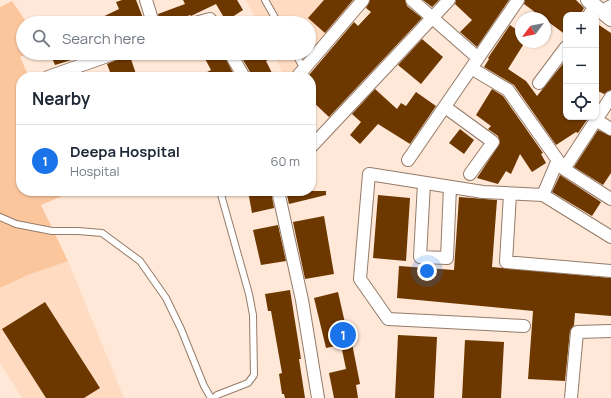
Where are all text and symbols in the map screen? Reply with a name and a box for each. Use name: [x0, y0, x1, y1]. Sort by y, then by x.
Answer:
north arrow: [515, 12, 551, 48]
map controls: [563, 12, 599, 120]
button: +: [563, 12, 599, 48]
search box: [16, 16, 316, 60]
icon: search: [30, 27, 52, 49]
text: Search here: [62, 28, 145, 49]
button: −: [563, 48, 599, 84]
button: locate: [563, 84, 599, 120]
text: Nearby: [32, 87, 90, 110]
text: Deepa Hospital: [70, 141, 180, 162]
text: 1: [42, 152, 48, 170]
text: 60 m: [270, 152, 300, 170]
text: Hospital: [70, 162, 120, 180]
your location: [417, 261, 437, 281]
pin: 1: [330, 320, 356, 350]

